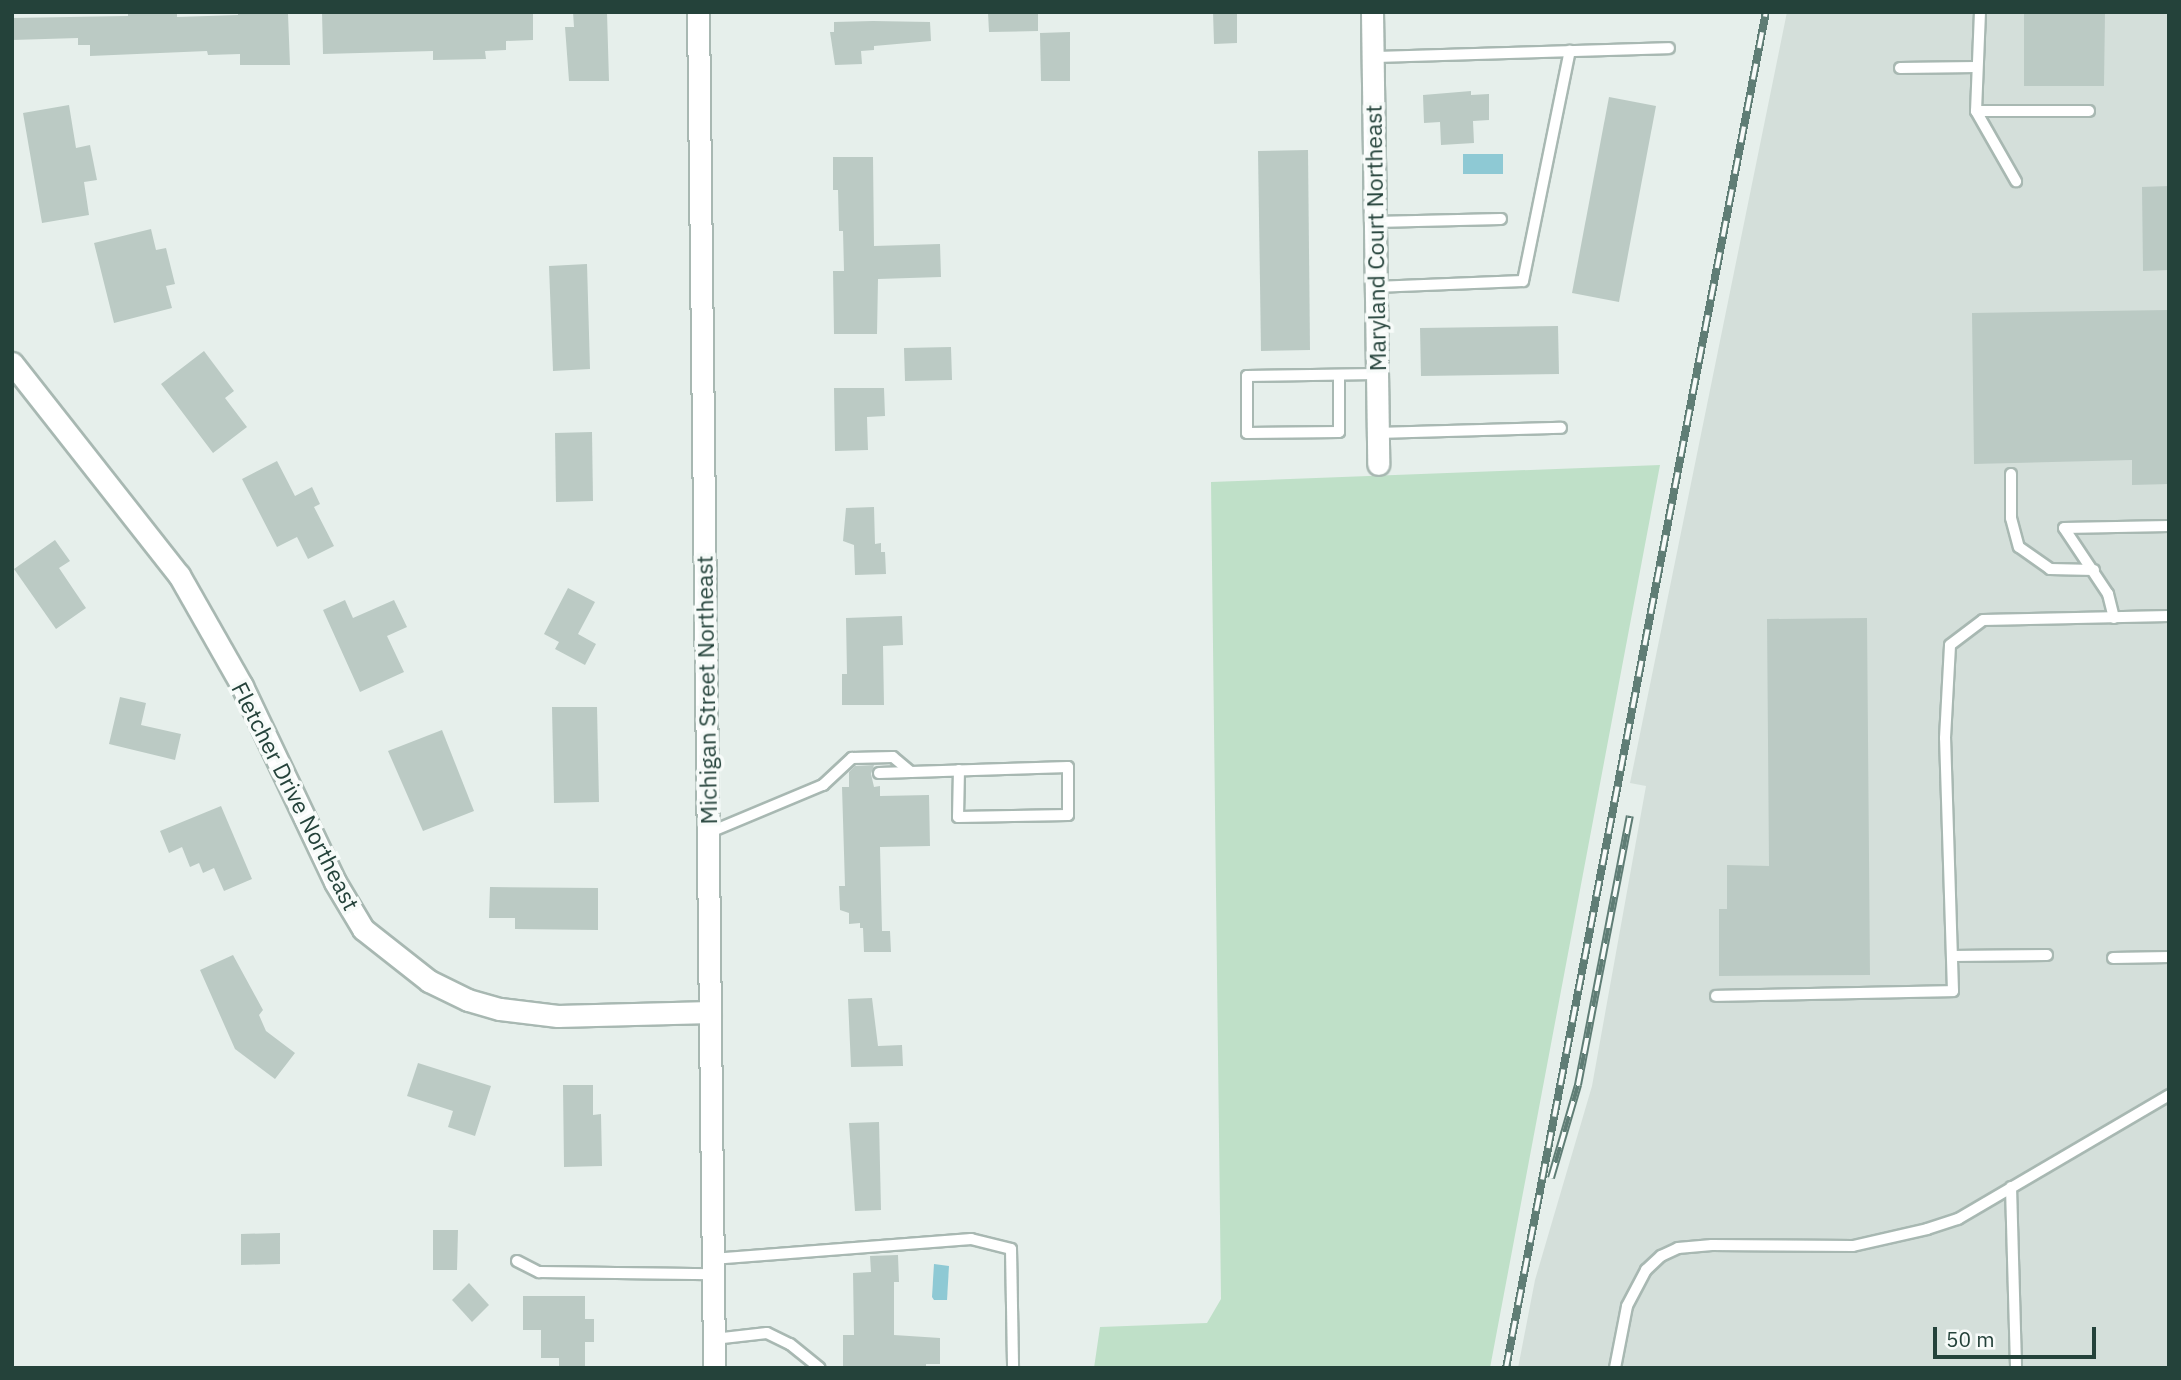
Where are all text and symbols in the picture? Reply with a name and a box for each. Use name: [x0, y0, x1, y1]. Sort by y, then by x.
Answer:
street label: Maryland Court Northeast: [1359, 104, 1391, 372]
street label: Michigan Street Northeast: [690, 555, 722, 825]
street label: Fletcher Drive Northeast: [226, 677, 366, 915]
scale bar: [1936, 1314, 2099, 1358]
text: 50 m: [1946, 1325, 1995, 1353]

